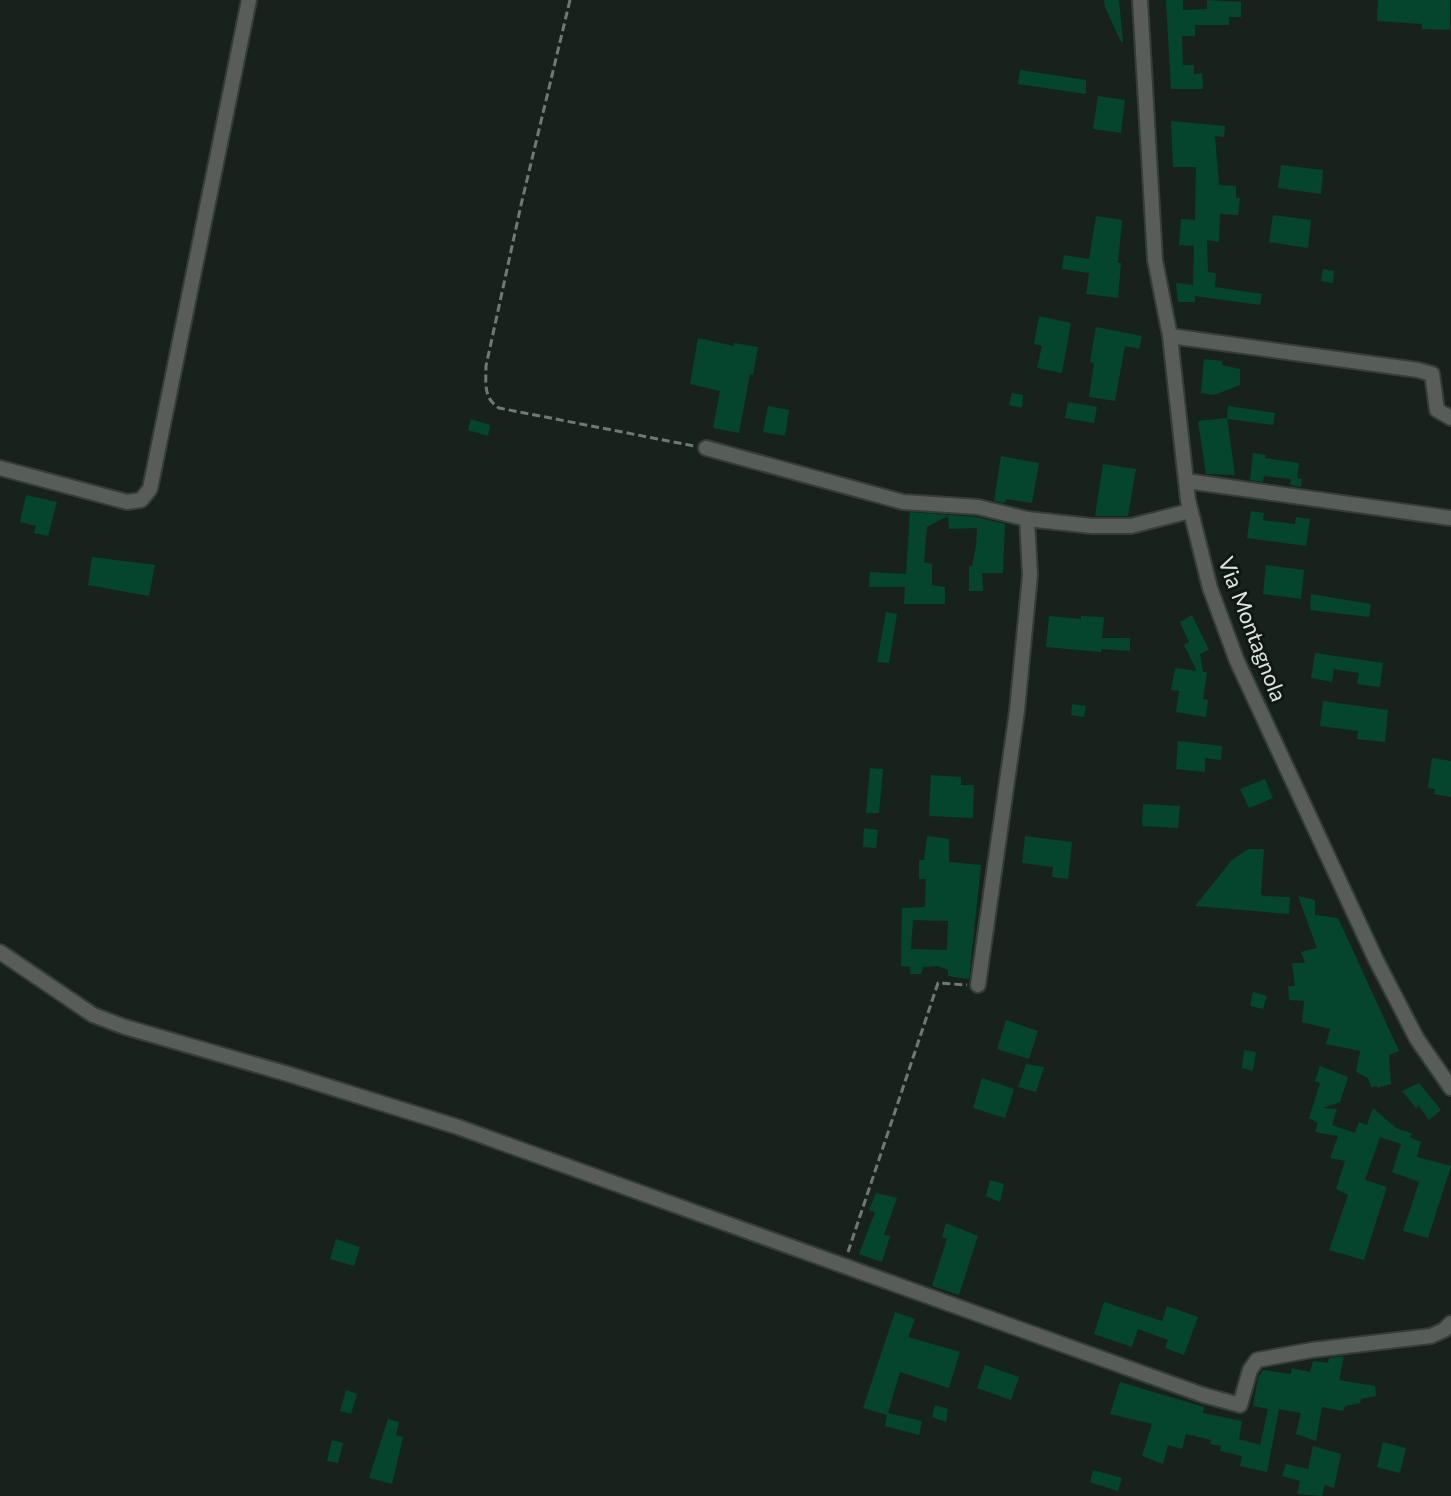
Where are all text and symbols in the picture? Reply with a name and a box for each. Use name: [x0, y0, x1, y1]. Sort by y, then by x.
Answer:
street label: Via Montagnola: [1213, 553, 1293, 705]

